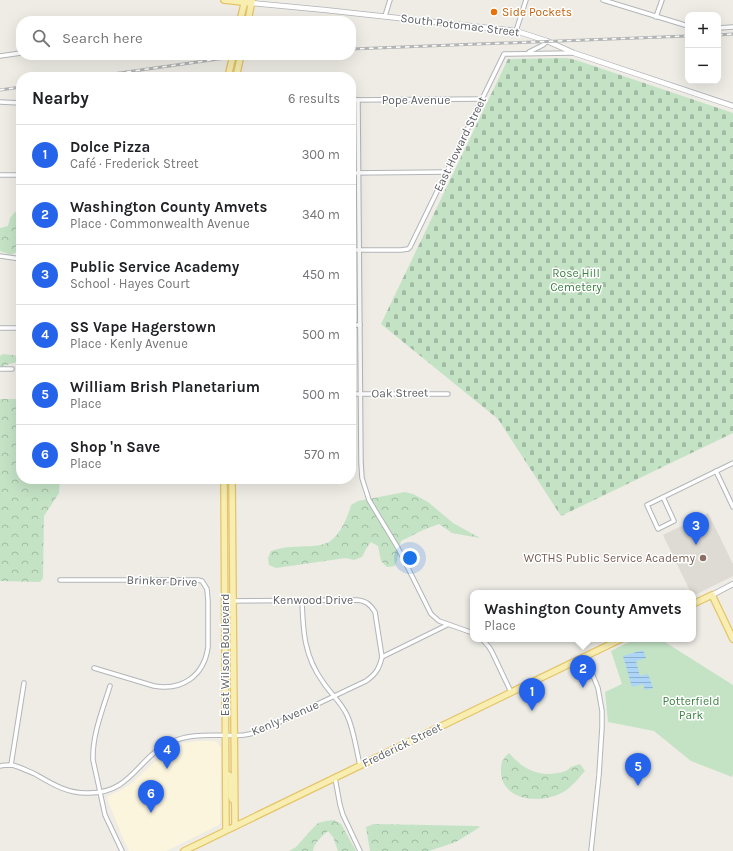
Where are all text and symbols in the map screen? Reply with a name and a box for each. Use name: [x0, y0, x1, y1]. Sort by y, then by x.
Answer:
place label: Side Pockets: [502, 5, 572, 19]
marker: Side Pockets: [489, 7, 499, 17]
street label: South Potomac Street: [400, 11, 521, 39]
map controls: [685, 12, 721, 84]
button: +: [685, 12, 721, 48]
search box: [16, 16, 356, 60]
icon: search: [30, 27, 52, 49]
text: Search here: [62, 29, 143, 47]
button: −: [685, 48, 721, 84]
text: Nearby: [32, 88, 89, 108]
text: 6 results: [288, 91, 340, 106]
street label: Pope Avenue: [382, 93, 450, 107]
street label: East Howard Street: [431, 94, 489, 194]
text: Dolce Pizza: [70, 138, 150, 156]
text: 1: [43, 147, 47, 162]
text: 300 m: [302, 147, 340, 162]
text: Café · Frederick Street: [70, 156, 199, 171]
text: Washington County Amvets: [70, 198, 267, 216]
text: 2: [41, 207, 49, 222]
text: 340 m: [302, 207, 340, 222]
text: Place · Commonwealth Avenue: [70, 216, 250, 231]
text: Public Service Academy: [70, 258, 239, 276]
park label: Rose Hill Cemetery: [550, 266, 602, 294]
text: 3: [41, 267, 49, 282]
text: 450 m: [302, 267, 340, 282]
text: School · Hayes Court: [70, 276, 190, 291]
text: SS Vape Hagerstown: [70, 318, 216, 336]
text: 4: [41, 327, 49, 342]
text: 500 m: [302, 327, 340, 342]
text: Place · Kenly Avenue: [70, 336, 188, 351]
text: William Brish Planetarium: [70, 378, 260, 396]
street label: Oak Street: [371, 385, 429, 400]
text: 5: [41, 387, 49, 402]
text: 500 m: [302, 387, 340, 402]
text: Place: [70, 396, 101, 411]
text: Shop 'n Save: [70, 438, 160, 456]
text: 6: [41, 447, 49, 462]
text: 570 m: [304, 447, 340, 462]
text: Place: [70, 456, 101, 471]
pin: 3: [683, 512, 709, 545]
your location: [400, 548, 420, 568]
place label: WCTHS Public Service Academy: [523, 551, 695, 565]
marker: WCTHS Public Service Academy: [698, 553, 708, 563]
street label: Brinker Drive: [126, 573, 198, 589]
popup: [470, 590, 696, 642]
street label: Kenwood Drive: [273, 593, 353, 607]
street label: East Wilson Boulevard: [218, 594, 232, 716]
text: Washington County Amvets: [484, 600, 682, 618]
text: Place: [484, 618, 516, 633]
pin: 2: [570, 655, 596, 688]
pin: 1: [519, 678, 545, 711]
park label: Potterfield Park: [662, 694, 720, 722]
street label: Kenly Avenue: [249, 697, 321, 739]
street label: Frederick Street: [360, 719, 444, 770]
pin: 4: [154, 736, 180, 769]
pin: 5: [625, 753, 651, 786]
pin: 6: [138, 780, 164, 813]

